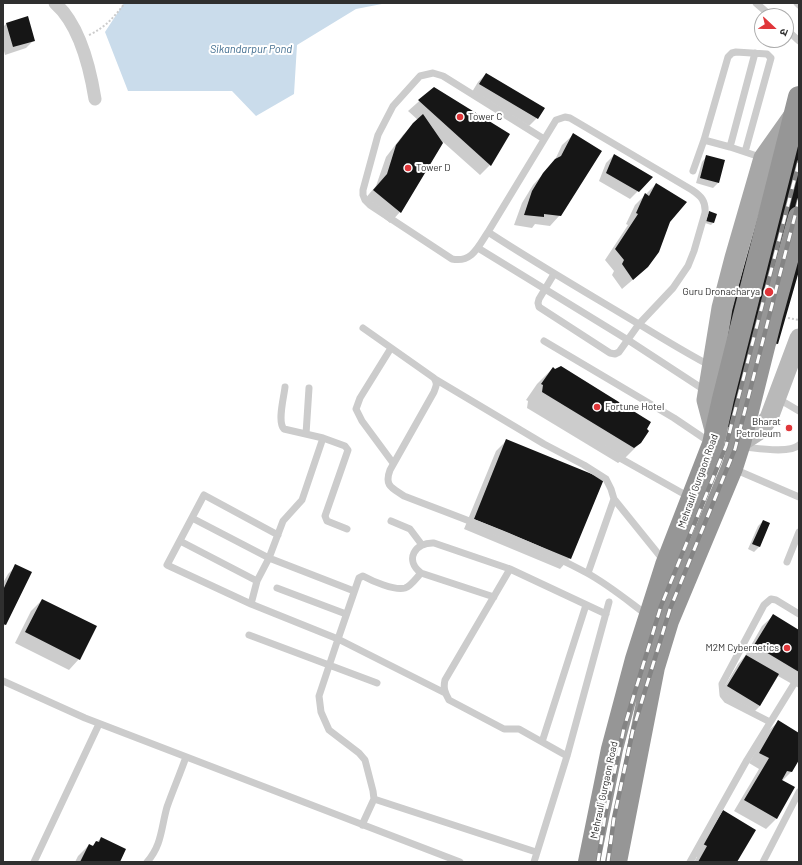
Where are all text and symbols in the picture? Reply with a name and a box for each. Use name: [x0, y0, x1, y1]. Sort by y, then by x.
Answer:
north arrow: [754, 8, 794, 48]
text: उ: [777, 27, 792, 38]
water label: Sikandarpur Pond: [210, 42, 292, 56]
place label: Tower C: [468, 111, 502, 123]
marker: Tower C: [455, 112, 465, 122]
place label: Tower D: [416, 162, 450, 174]
marker: Tower D: [403, 163, 413, 173]
place label: Guru Dronacharya: [683, 286, 760, 298]
marker: Guru Dronacharya: [763, 286, 775, 298]
place label: Fortune Hotel: [605, 401, 664, 413]
marker: Fortune Hotel: [592, 402, 602, 412]
place label: Bharat Petroleum: [736, 416, 781, 440]
marker: Bharat Petroleum: [784, 423, 794, 433]
street label: Mehrauli Gurgaon Road: [675, 432, 721, 530]
place label: M2M Cybernetics: [706, 642, 779, 654]
marker: M2M Cybernetics: [782, 643, 792, 653]
street label: Mehrauli Gurgaon Road: [588, 740, 620, 840]

